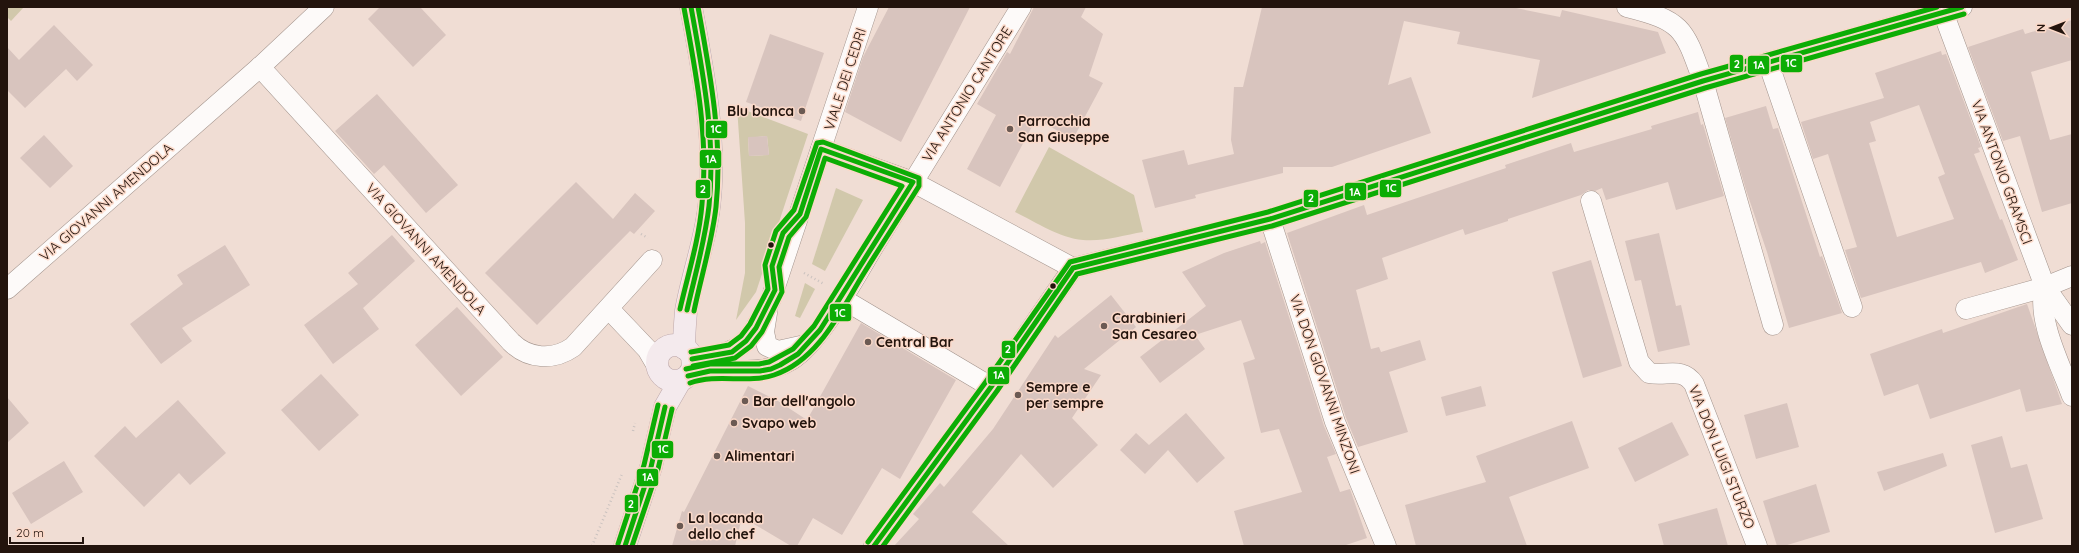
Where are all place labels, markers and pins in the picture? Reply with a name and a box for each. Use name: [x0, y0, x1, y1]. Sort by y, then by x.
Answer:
place label: Blu banca: [727, 102, 794, 120]
marker: Blu banca: [797, 106, 807, 116]
place label: Parrocchia San Giuseppe: [1018, 112, 1110, 146]
marker: Parrocchia San Giuseppe: [1005, 124, 1015, 134]
unlabelled marker: [766, 240, 776, 250]
unlabelled marker: [1048, 281, 1058, 291]
place label: Carabinieri San Cesareo: [1112, 309, 1197, 343]
marker: Carabinieri San Cesareo: [1099, 321, 1109, 331]
place label: Central Bar: [876, 333, 954, 351]
marker: Central Bar: [863, 337, 873, 347]
place label: Sempre e per sempre: [1026, 378, 1104, 412]
marker: Sempre e per sempre: [1013, 390, 1023, 400]
place label: Bar dell'angolo: [753, 392, 856, 410]
marker: Bar dell'angolo: [740, 396, 750, 406]
place label: Svapo web: [742, 414, 816, 432]
marker: Svapo web: [729, 418, 739, 428]
place label: Alimentari: [725, 447, 794, 465]
marker: Alimentari: [712, 451, 722, 461]
place label: La locanda dello chef: [688, 509, 763, 543]
marker: La locanda dello chef: [675, 521, 685, 531]

